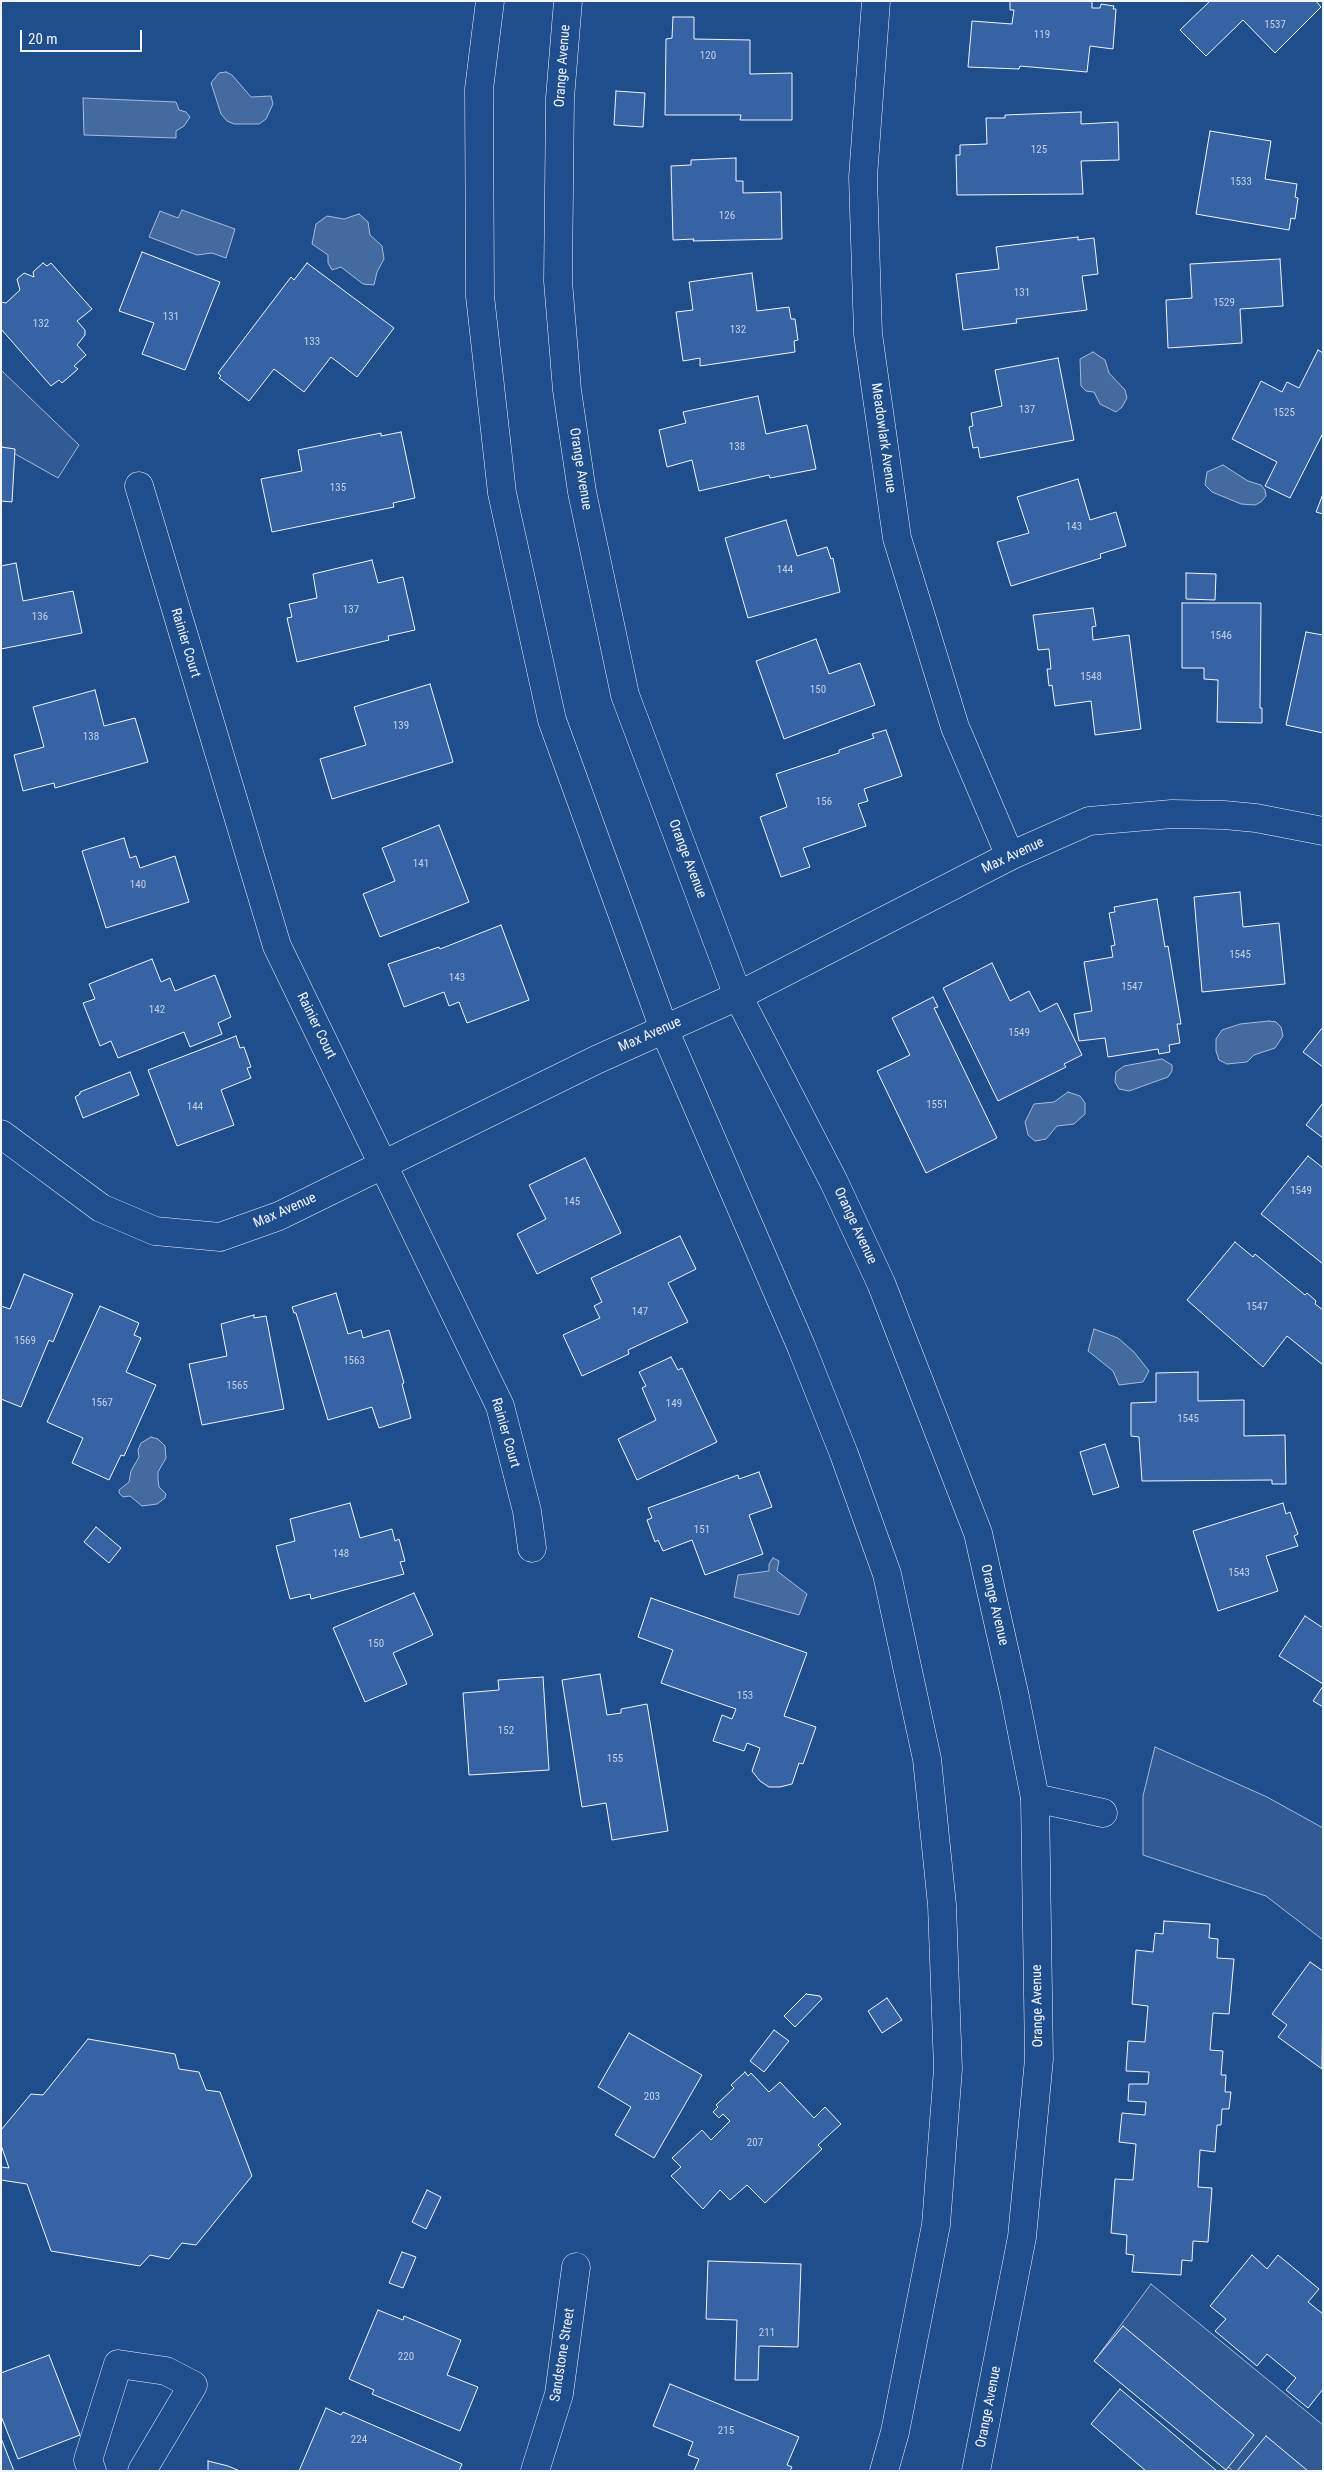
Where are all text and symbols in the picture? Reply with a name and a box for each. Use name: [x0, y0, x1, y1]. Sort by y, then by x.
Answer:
house number: 1537: [1264, 18, 1286, 32]
scale bar: [22, 20, 145, 52]
street label: Orange Avenue: [552, 24, 574, 108]
house number: 119: [1034, 28, 1050, 42]
text: 20 m: [28, 30, 58, 48]
house number: 120: [700, 49, 716, 63]
house number: 125: [1031, 143, 1047, 157]
house number: 1533: [1230, 175, 1252, 189]
house number: 126: [719, 209, 735, 223]
house number: 131: [1014, 286, 1030, 300]
house number: 1529: [1213, 296, 1235, 310]
house number: 131: [163, 310, 179, 324]
house number: 132: [33, 317, 49, 331]
house number: 132: [730, 323, 746, 337]
house number: 133: [304, 335, 320, 349]
street label: Meadowlark Avenue: [867, 382, 899, 494]
house number: 137: [1019, 403, 1035, 417]
house number: 1525: [1273, 406, 1295, 420]
street label: Orange Avenue: [565, 427, 595, 511]
house number: 138: [729, 440, 745, 454]
house number: 135: [330, 481, 346, 495]
house number: 143: [1066, 520, 1082, 534]
house number: 144: [777, 563, 793, 577]
house number: 137: [343, 603, 359, 617]
street label: Rainier Court: [166, 606, 204, 680]
house number: 136: [32, 610, 48, 624]
house number: 1546: [1210, 629, 1232, 643]
house number: 1548: [1080, 670, 1102, 684]
house number: 150: [810, 683, 826, 697]
house number: 139: [393, 719, 409, 733]
house number: 138: [83, 730, 99, 744]
house number: 156: [816, 795, 832, 809]
street label: Orange Avenue: [664, 817, 710, 901]
street label: Max Avenue: [979, 834, 1047, 878]
house number: 141: [413, 857, 429, 871]
house number: 140: [130, 878, 146, 892]
house number: 1545: [1229, 948, 1251, 962]
house number: 143: [449, 971, 465, 985]
house number: 1547: [1121, 980, 1143, 994]
street label: Rainier Court: [293, 990, 339, 1062]
house number: 142: [149, 1003, 165, 1017]
street label: Max Avenue: [616, 1014, 684, 1056]
house number: 1549: [1008, 1026, 1030, 1040]
house number: 1551: [926, 1098, 948, 1112]
house number: 144: [187, 1100, 203, 1114]
house number: 1549: [1290, 1184, 1312, 1198]
street label: Orange Avenue: [830, 1185, 880, 1267]
street label: Max Avenue: [251, 1190, 319, 1232]
house number: 145: [564, 1195, 580, 1209]
house number: 1547: [1246, 1300, 1268, 1314]
house number: 147: [632, 1305, 648, 1319]
house number: 1569: [14, 1334, 36, 1348]
house number: 1563: [343, 1354, 365, 1368]
house number: 1565: [226, 1379, 248, 1393]
house number: 1567: [91, 1396, 113, 1410]
street label: Rainier Court: [487, 1396, 523, 1470]
house number: 149: [666, 1397, 682, 1411]
house number: 1545: [1177, 1412, 1199, 1426]
house number: 151: [694, 1523, 710, 1537]
house number: 148: [333, 1547, 349, 1561]
street label: Orange Avenue: [976, 1563, 1012, 1647]
house number: 1543: [1228, 1566, 1250, 1580]
house number: 150: [368, 1637, 384, 1651]
house number: 153: [737, 1689, 753, 1703]
house number: 152: [498, 1724, 514, 1738]
house number: 155: [607, 1752, 623, 1766]
street label: Orange Avenue: [1029, 1964, 1047, 2048]
house number: 203: [644, 2090, 660, 2104]
house number: 207: [747, 2136, 763, 2150]
street label: Sandstone Street: [547, 2307, 579, 2403]
house number: 211: [759, 2326, 775, 2340]
house number: 220: [398, 2350, 414, 2364]
street label: Orange Avenue: [973, 2365, 1005, 2449]
house number: 215: [718, 2424, 734, 2438]
house number: 224: [351, 2433, 367, 2447]

